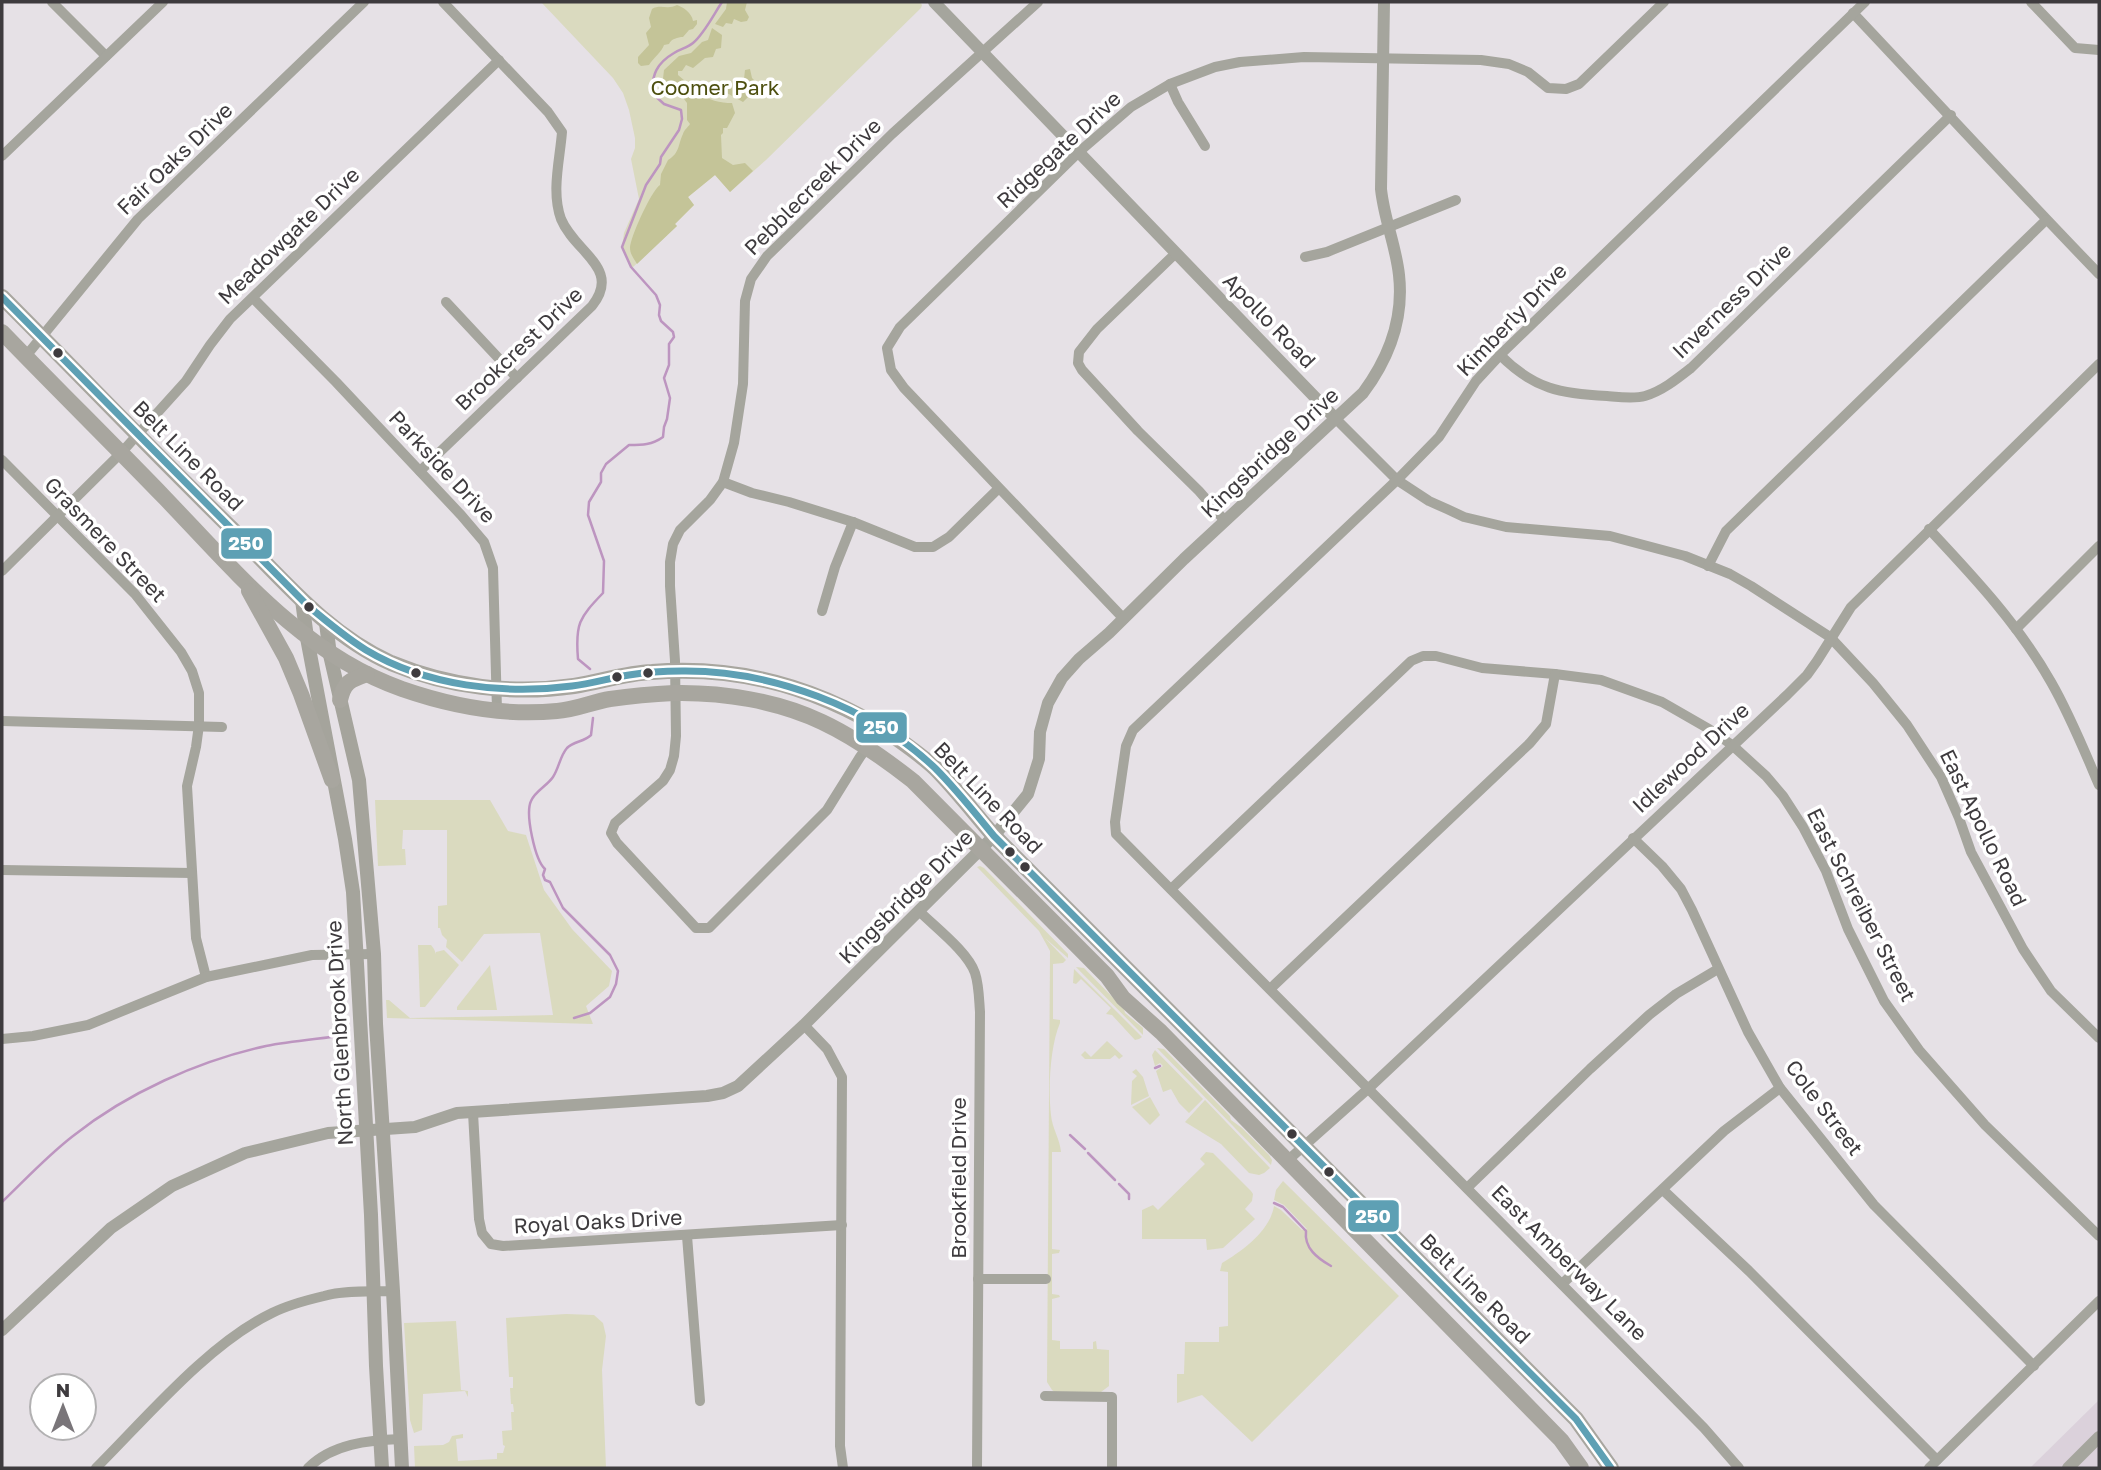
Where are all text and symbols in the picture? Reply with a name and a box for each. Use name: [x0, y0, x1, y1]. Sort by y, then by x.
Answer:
park label: Coomer Park: [650, 74, 780, 100]
street label: Ridgegate Drive: [991, 85, 1126, 213]
street label: Fair Oaks Drive: [111, 97, 238, 220]
street label: Pebblecreek Drive: [738, 112, 886, 260]
street label: Meadowgate Drive: [212, 161, 364, 309]
street label: Inverness Drive: [1666, 237, 1796, 364]
street label: Kimberly Drive: [1451, 257, 1572, 381]
street label: Apollo Road: [1218, 267, 1321, 373]
street label: Brookcrest Drive: [449, 281, 587, 416]
unlabelled marker: [51, 346, 65, 360]
street label: Kingsbridge Drive: [1195, 382, 1344, 523]
street label: Belt Line Road: [128, 395, 249, 516]
street label: Parkside Drive: [384, 405, 502, 528]
street label: Grasmere Street: [39, 471, 172, 607]
line badge: 250: [220, 527, 273, 560]
text: 250: [228, 531, 264, 554]
unlabelled marker: [302, 600, 316, 614]
unlabelled marker: [409, 666, 423, 680]
unlabelled marker: [641, 666, 655, 680]
unlabelled marker: [610, 670, 624, 684]
street label: Idlewood Drive: [1627, 697, 1754, 818]
line badge: 250: [855, 711, 908, 744]
text: 250: [863, 715, 899, 738]
street label: Belt Line Road: [929, 736, 1049, 859]
street label: East Apollo Road: [1935, 745, 2033, 910]
street label: East Schreiber Street: [1802, 804, 1922, 1006]
street label: Kingsbridge Drive: [833, 824, 978, 969]
unlabelled marker: [1003, 845, 1017, 859]
unlabelled marker: [1018, 860, 1032, 874]
street label: North Glenbrook Drive: [320, 920, 358, 1146]
street label: Cole Street: [1780, 1054, 1869, 1160]
street label: Brookfield Drive: [945, 1097, 971, 1259]
unlabelled marker: [1285, 1127, 1299, 1141]
unlabelled marker: [1322, 1165, 1336, 1179]
street label: East Amberway Lane: [1486, 1179, 1653, 1346]
line badge: 250: [1347, 1199, 1400, 1233]
street label: Royal Oaks Drive: [513, 1204, 683, 1238]
text: 250: [1355, 1204, 1391, 1227]
street label: Belt Line Road: [1415, 1228, 1536, 1349]
north arrow: [28, 1372, 98, 1442]
text: N: [56, 1378, 70, 1401]

